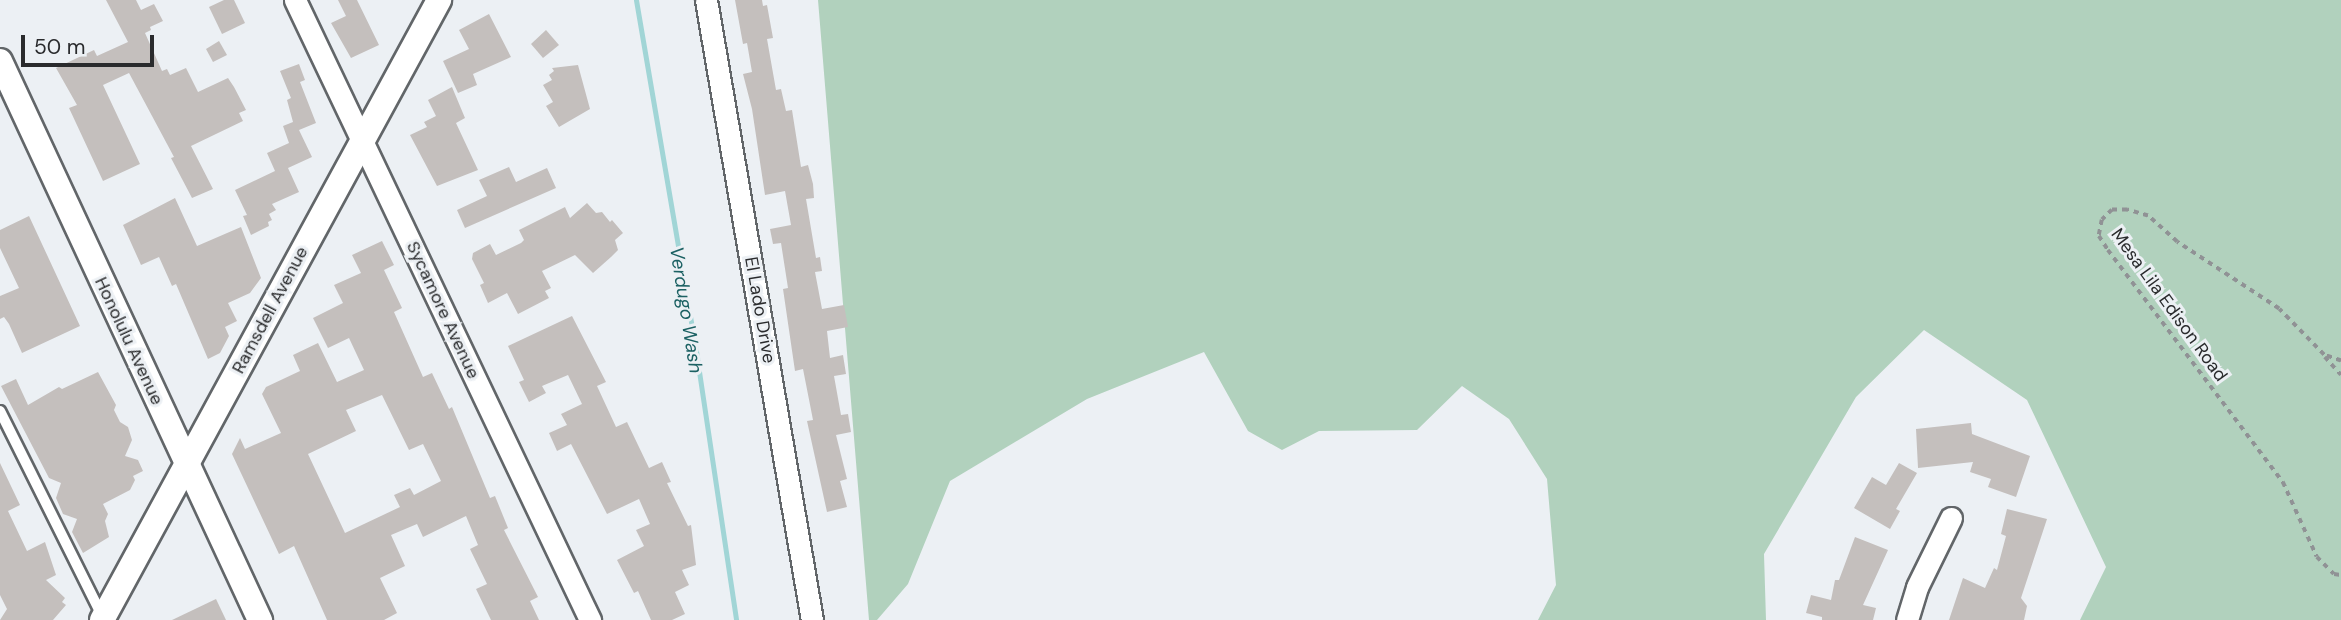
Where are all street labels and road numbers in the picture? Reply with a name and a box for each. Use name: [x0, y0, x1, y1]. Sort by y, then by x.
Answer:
street label: Mesa Lila Edison Road: [2106, 224, 2232, 386]
street label: Sycamore Avenue: [402, 238, 484, 382]
street label: Ramsdell Avenue: [227, 243, 313, 377]
street label: El Lado Drive: [740, 255, 780, 365]
street label: Honolulu Avenue: [90, 274, 168, 408]

